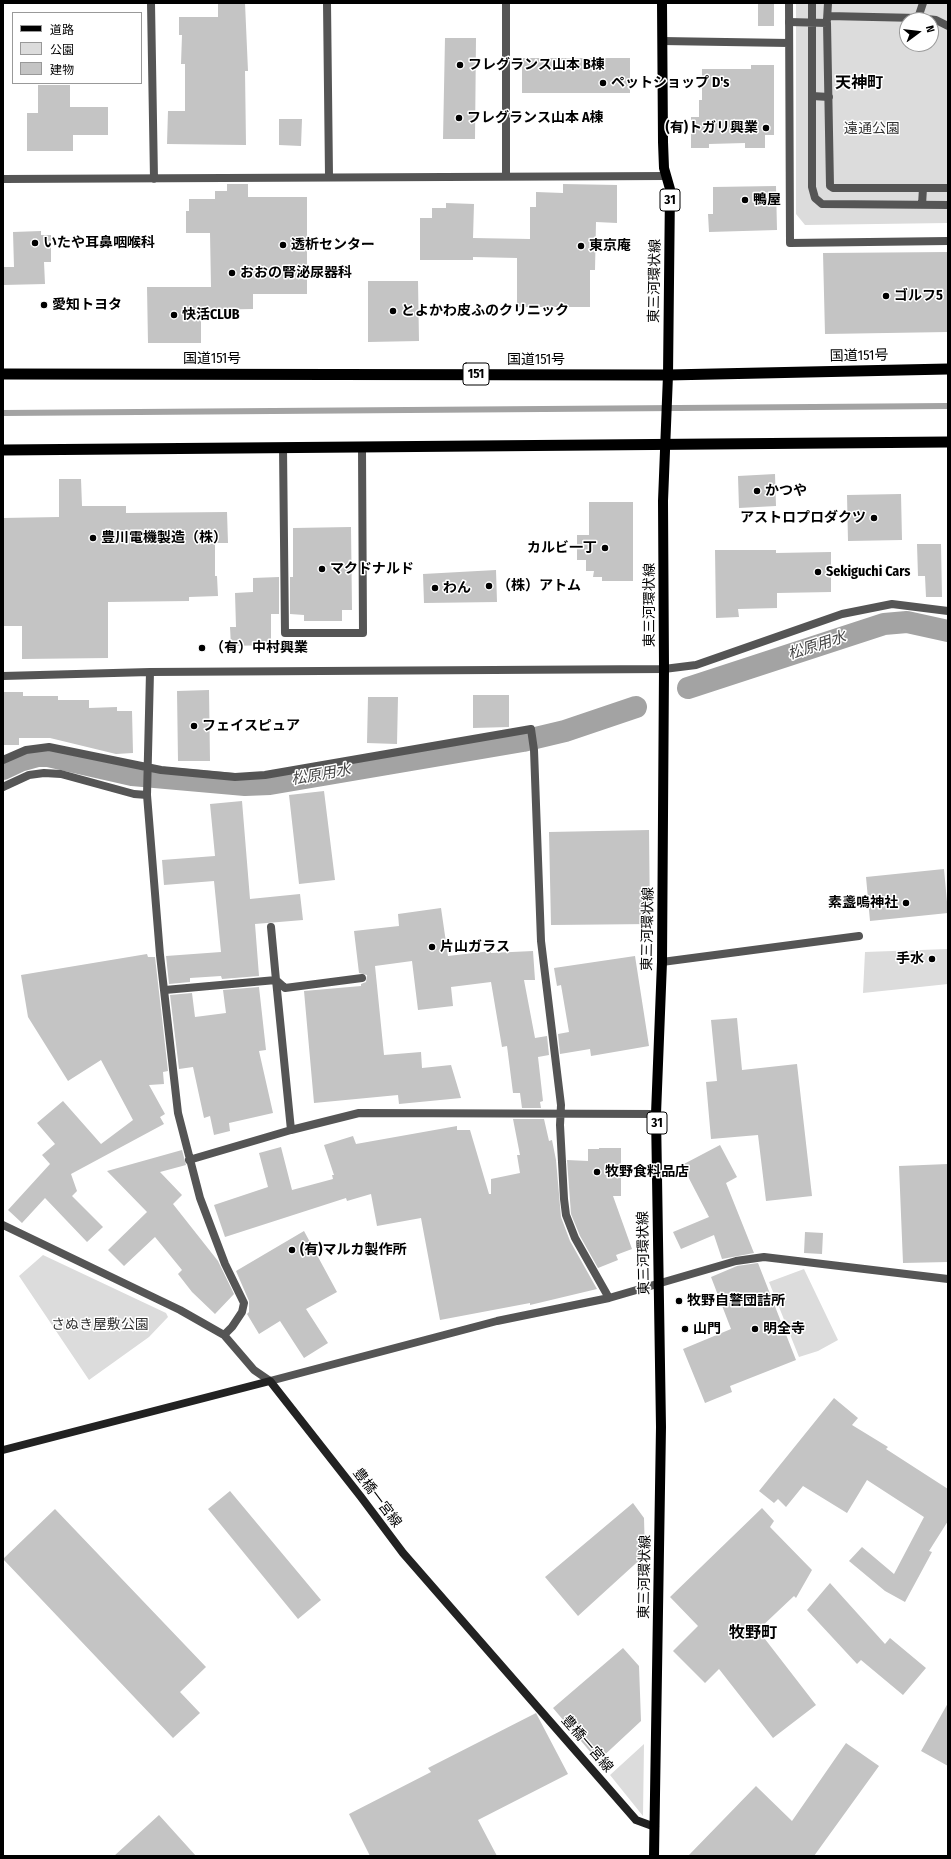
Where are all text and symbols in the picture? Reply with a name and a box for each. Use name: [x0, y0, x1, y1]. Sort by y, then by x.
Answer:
legend: [12, 12, 142, 84]
north arrow: [899, 12, 939, 52]
text: 道路: [50, 23, 74, 37]
text: N: [923, 24, 937, 34]
text: 公園: [50, 43, 74, 57]
place label: フレグランス山本 B棟: [468, 57, 605, 73]
marker: フレグランス山本 B棟: [455, 60, 465, 70]
text: 建物: [50, 63, 74, 77]
district label: 天神町: [835, 74, 883, 94]
place label: ペットショップ D's: [611, 75, 729, 91]
marker: ペットショップ D's: [598, 78, 608, 88]
place label: フレグランス山本 A棟: [467, 110, 604, 126]
marker: フレグランス山本 A棟: [454, 113, 464, 123]
place label: (有)トガリ興業: [666, 120, 758, 136]
park label: 遠通公園: [844, 121, 900, 137]
marker: (有)トガリ興業: [761, 123, 771, 133]
road number: 31: [660, 189, 680, 211]
place label: 鴨屋: [753, 192, 781, 208]
marker: 鴨屋: [740, 195, 750, 205]
place label: いたや耳鼻咽喉科: [43, 235, 155, 251]
place label: 透析センター: [291, 237, 375, 253]
marker: いたや耳鼻咽喉科: [30, 238, 40, 248]
place label: 東京庵: [589, 238, 631, 254]
street label: 東三河環状線: [646, 239, 664, 323]
marker: 透析センター: [278, 240, 288, 250]
marker: 東京庵: [576, 241, 586, 251]
place label: おおの腎泌尿器科: [240, 265, 352, 281]
marker: おおの腎泌尿器科: [227, 268, 237, 278]
place label: ゴルフ5: [894, 288, 943, 304]
marker: ゴルフ5: [881, 291, 891, 301]
place label: 愛知トヨタ: [52, 297, 122, 313]
marker: 愛知トヨタ: [39, 300, 49, 310]
place label: とよかわ皮ふのクリニック: [401, 303, 569, 319]
marker: とよかわ皮ふのクリニック: [388, 306, 398, 316]
place label: 快活CLUB: [182, 307, 240, 323]
marker: 快活CLUB: [169, 310, 179, 320]
street label: 国道151号: [830, 347, 888, 365]
street label: 国道151号: [183, 351, 241, 367]
street label: 国道151号: [507, 352, 565, 368]
road number: 151: [463, 363, 489, 385]
place label: かつや: [765, 483, 807, 499]
marker: かつや: [752, 486, 762, 496]
place label: アストロプロダクツ: [740, 510, 866, 526]
marker: アストロプロダクツ: [869, 513, 879, 523]
place label: 豊川電機製造（株）: [101, 530, 227, 546]
marker: 豊川電機製造（株）: [88, 533, 98, 543]
place label: カルビ一丁: [527, 540, 597, 556]
marker: カルビ一丁: [600, 543, 610, 553]
place label: マクドナルド: [330, 561, 414, 577]
street label: 東三河環状線: [642, 563, 658, 647]
marker: マクドナルド: [317, 564, 327, 574]
place label: Sekiguchi Cars: [826, 564, 910, 580]
marker: Sekiguchi Cars: [813, 567, 823, 577]
place label: （株）アトム: [497, 578, 581, 594]
place label: わん: [443, 580, 471, 596]
marker: （株）アトム: [484, 581, 494, 591]
marker: わん: [430, 583, 440, 593]
water label: 松原用水: [786, 628, 848, 664]
place label: （有）中村興業: [210, 640, 308, 656]
marker: （有）中村興業: [197, 643, 207, 653]
place label: フェイスピュア: [202, 718, 300, 734]
marker: フェイスピュア: [189, 721, 199, 731]
water label: 松原用水: [290, 761, 352, 789]
street label: 東三河環状線: [639, 887, 657, 971]
place label: 素盞嗚神社: [828, 895, 898, 911]
marker: 素盞嗚神社: [901, 898, 911, 908]
place label: 片山ガラス: [440, 939, 510, 955]
marker: 片山ガラス: [427, 942, 437, 952]
place label: 手水: [896, 951, 924, 967]
marker: 手水: [927, 954, 937, 964]
road number: 31: [647, 1112, 667, 1134]
place label: 牧野食料品店: [605, 1164, 689, 1180]
marker: 牧野食料品店: [592, 1167, 602, 1177]
street label: 東三河環状線: [635, 1211, 653, 1295]
place label: (有)マルカ製作所: [300, 1242, 406, 1258]
marker: (有)マルカ製作所: [287, 1245, 297, 1255]
place label: 牧野自警団詰所: [687, 1293, 785, 1309]
marker: 牧野自警団詰所: [674, 1296, 684, 1306]
park label: さぬき屋敷公園: [51, 1317, 149, 1333]
place label: 山門: [693, 1321, 721, 1337]
place label: 明全寺: [763, 1321, 805, 1337]
marker: 山門: [680, 1324, 690, 1334]
marker: 明全寺: [750, 1324, 760, 1334]
street label: 豊橋一宮線: [349, 1465, 405, 1531]
street label: 東三河環状線: [636, 1535, 654, 1619]
district label: 牧野町: [729, 1624, 777, 1644]
street label: 豊橋一宮線: [558, 1712, 616, 1776]

